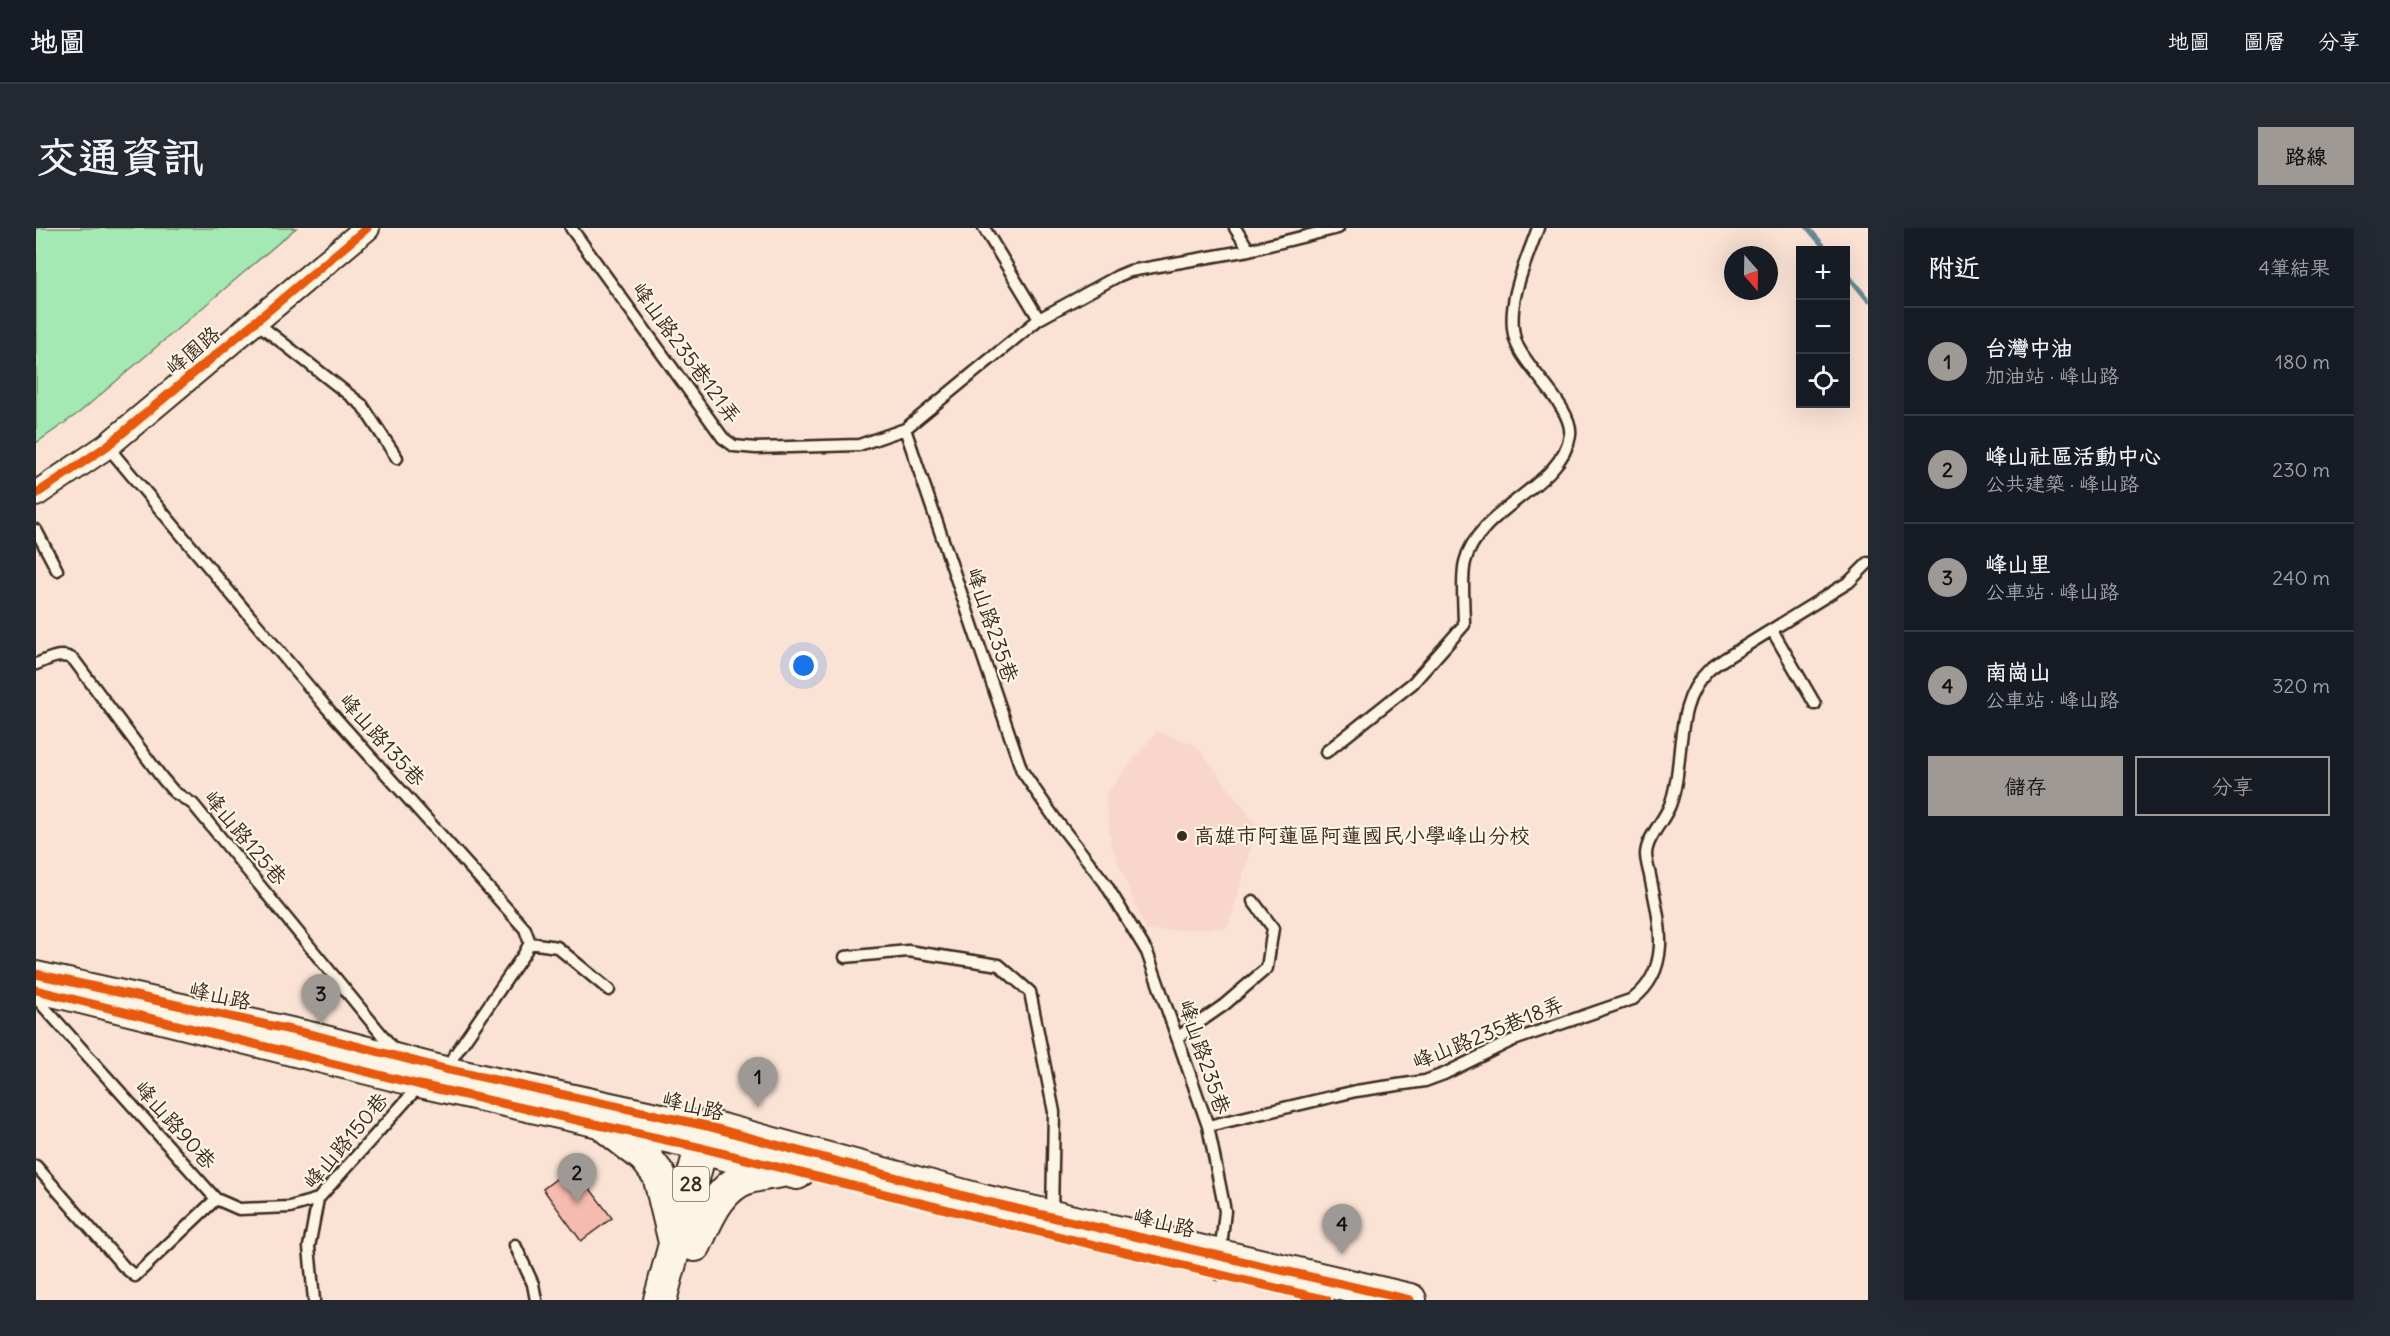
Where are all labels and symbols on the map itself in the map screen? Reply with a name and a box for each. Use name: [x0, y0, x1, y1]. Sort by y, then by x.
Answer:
north arrow: [1724, 246, 1778, 300]
street label: 峰山路235巷121弄: [626, 277, 747, 429]
street label: 峰園路: [160, 320, 225, 381]
street label: 峰山路235巷: [960, 564, 1025, 686]
your location: [789, 651, 818, 680]
street label: 峰山路135巷: [333, 687, 431, 792]
street label: 峰山路125巷: [198, 785, 293, 891]
place label: 高雄市阿蓮區阿蓮國民小學峰山分校: [1194, 822, 1530, 849]
marker: 高雄市阿蓮區阿蓮國民小學峰山分校: [1175, 829, 1189, 843]
pin: 3: [302, 974, 340, 1024]
street label: 峰山路: [186, 976, 254, 1015]
street label: 峰山路235巷18弄: [1408, 990, 1567, 1075]
street label: 峰山路235巷: [1172, 996, 1237, 1118]
pin: 1: [738, 1058, 778, 1107]
street label: 峰山路90巷: [129, 1075, 222, 1175]
street label: 峰山路: [659, 1085, 727, 1126]
street label: 峰山路150巷: [297, 1087, 394, 1195]
pin: 2: [558, 1154, 596, 1203]
road number: 28: [673, 1167, 709, 1201]
street label: 峰山路: [1130, 1202, 1198, 1243]
pin: 4: [1322, 1204, 1362, 1254]

